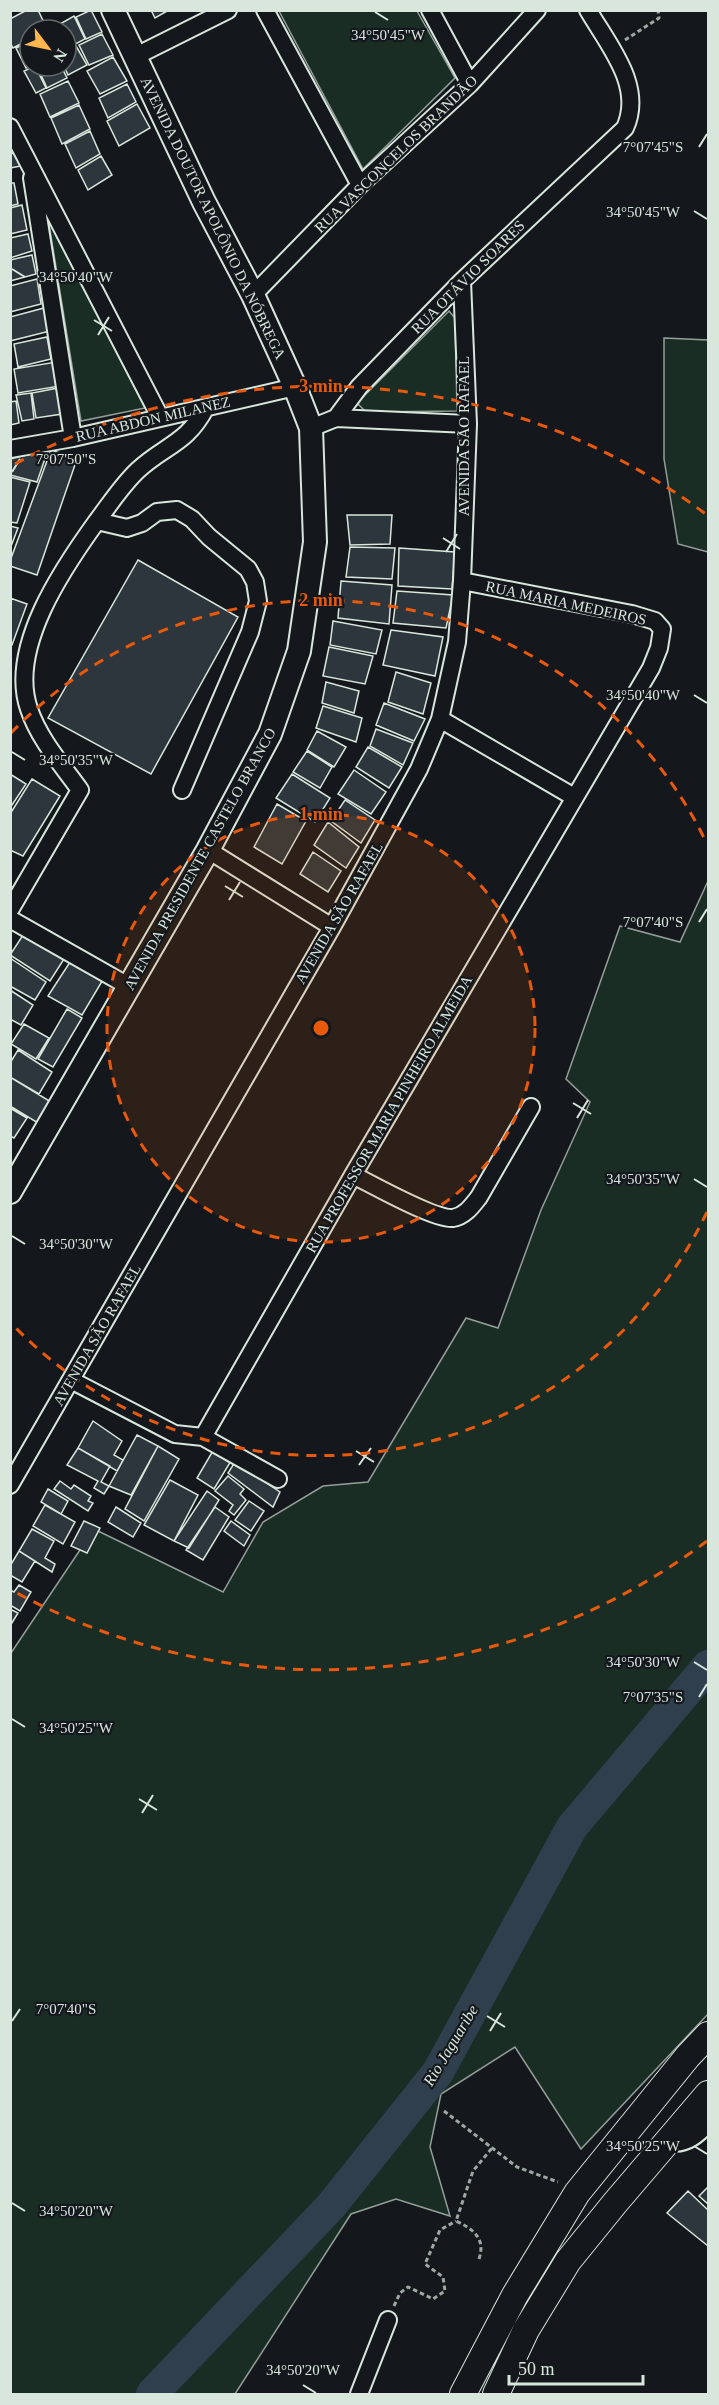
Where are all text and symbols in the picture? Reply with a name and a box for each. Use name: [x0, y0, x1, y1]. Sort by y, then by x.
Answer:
north arrow: [18, 18, 78, 78]
text: 34°50'45"W: [351, 27, 426, 43]
text: N: [50, 46, 71, 65]
street label: RUA VASCONCELOS BRANDÃO: [311, 72, 481, 236]
street label: AVENIDA DOUTOR APOLÔNIO DA NÓBREGA: [137, 74, 289, 362]
text: 7°07'45"S: [623, 139, 683, 155]
text: 34°50'45"W: [606, 204, 681, 220]
street label: RUA OTÁVIO SOARES: [408, 217, 528, 337]
text: 34°50'40"W: [39, 269, 114, 285]
street label: AVENIDA SÃO RAFAEL: [456, 356, 472, 516]
text: 3 min: [299, 376, 343, 396]
street label: RUA ABDON MILANEZ: [74, 393, 232, 445]
text: 7°07'50"S: [36, 451, 96, 467]
street label: RUA MARIA MEDEIROS: [484, 578, 648, 628]
text: 2 min: [299, 590, 343, 610]
text: 34°50'40"W: [606, 687, 681, 703]
street label: AVENIDA PRESIDENTE CASTELO BRANCO: [121, 725, 279, 993]
text: 34°50'35"W: [39, 752, 114, 768]
text: 1 min: [299, 804, 343, 824]
street label: AVENIDA SÃO RAFAEL: [292, 840, 386, 986]
text: 7°07'40"S: [623, 914, 683, 930]
street label: RUA PROFESSOR MARIA PINHEIRO ALMEIDA: [303, 972, 475, 1256]
centre of rings: [311, 1018, 331, 1038]
text: 34°50'35"W: [606, 1171, 681, 1187]
text: 34°50'30"W: [39, 1236, 114, 1252]
street label: AVENIDA SÃO RAFAEL: [50, 1262, 144, 1408]
text: 34°50'30"W: [606, 1654, 681, 1670]
text: 7°07'35"S: [623, 1689, 683, 1705]
text: 34°50'25"W: [39, 1720, 114, 1736]
text: 7°07'40"S: [36, 2001, 96, 2017]
water label: Rio Jaguaribe: [419, 2002, 482, 2090]
text: 34°50'25"W: [606, 2138, 681, 2154]
text: 34°50'20"W: [39, 2203, 114, 2219]
scale bar: [509, 2348, 642, 2386]
text: 50 m: [518, 2359, 555, 2379]
text: 34°50'20"W: [266, 2362, 341, 2378]

